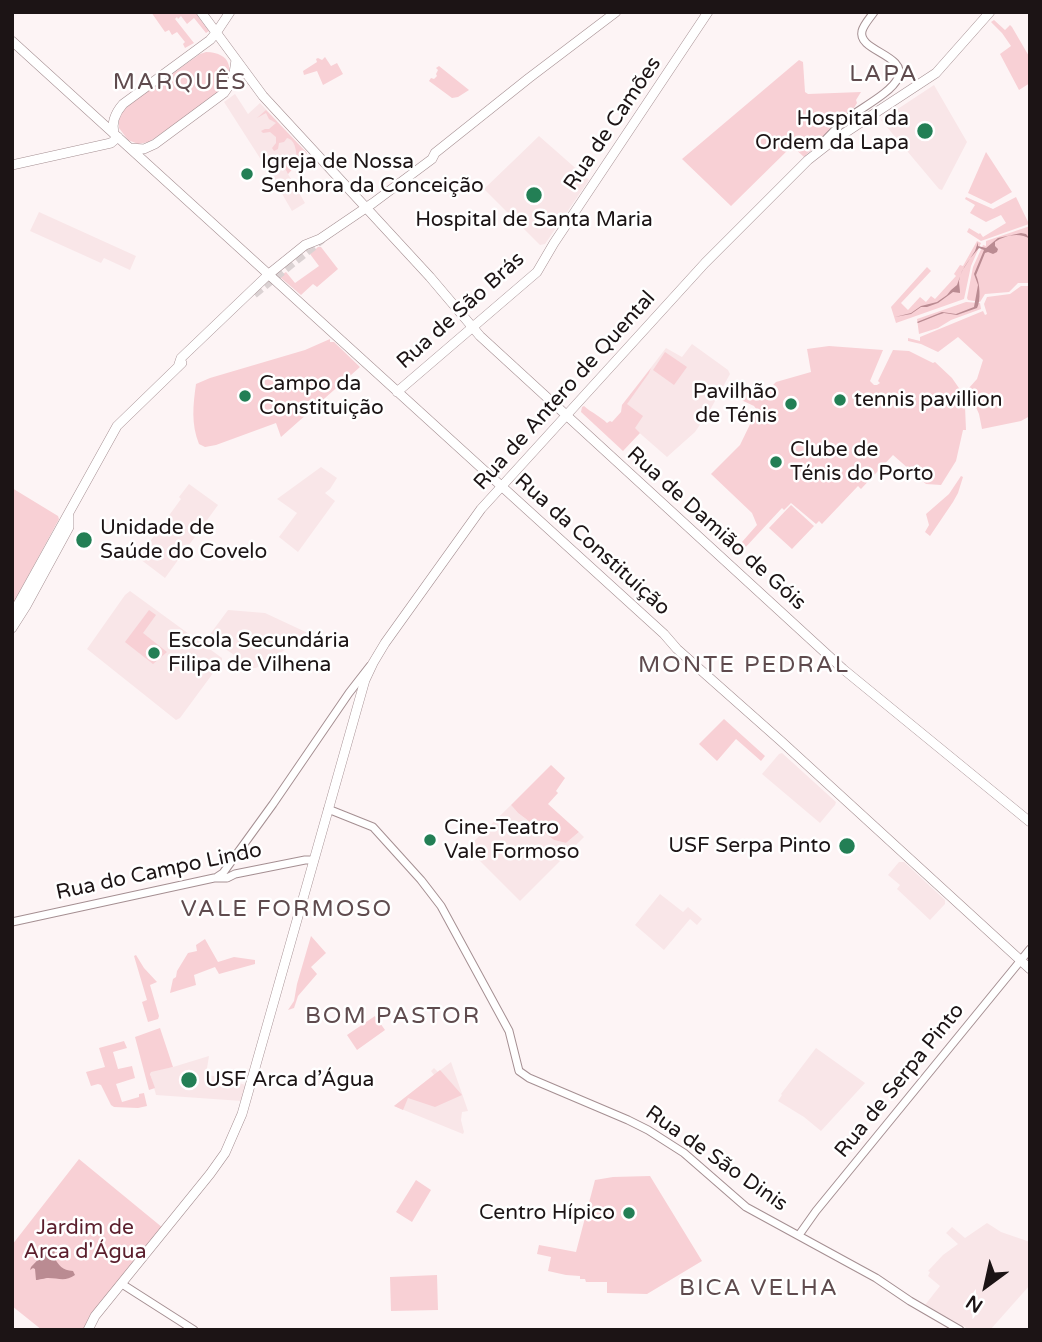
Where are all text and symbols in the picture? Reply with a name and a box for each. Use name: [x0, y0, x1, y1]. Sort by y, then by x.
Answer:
street label: Rua de Camões: [559, 52, 667, 196]
district label: LAPA: [850, 61, 918, 89]
district label: MARQUÊS: [114, 69, 246, 97]
place label: Hospital da Ordem da Lapa: [755, 106, 909, 156]
marker: Hospital da Ordem da Lapa: [915, 121, 935, 141]
place label: Igreja de Nossa Senhora da Conceição: [261, 149, 484, 199]
marker: Igreja de Nossa Senhora da Conceição: [239, 166, 255, 182]
marker: Hospital de Santa Maria: [524, 185, 544, 205]
place label: Hospital de Santa Maria: [415, 207, 653, 233]
street label: Rua de São Brás: [392, 247, 530, 375]
street label: Rua de Antero de Quental: [469, 286, 661, 496]
place label: Campo da Constituição: [259, 371, 384, 421]
place label: Pavilhão de Ténis: [693, 379, 777, 429]
place label: tennis pavillion: [854, 387, 1003, 413]
marker: Campo da Constituição: [237, 388, 253, 404]
marker: tennis pavillion: [832, 392, 848, 408]
marker: Pavilhão de Ténis: [783, 396, 799, 412]
place label: Clube de Ténis do Porto: [790, 437, 934, 487]
street label: Rua de Damião de Góis: [621, 442, 811, 616]
marker: Clube de Ténis do Porto: [768, 454, 784, 470]
street label: Rua da Constituição: [509, 469, 675, 621]
place label: Unidade de Saúde do Covelo: [100, 515, 267, 565]
marker: Unidade de Saúde do Covelo: [74, 530, 94, 550]
place label: Escola Secundária Filipa de Vilhena: [168, 628, 349, 678]
marker: Escola Secundária Filipa de Vilhena: [146, 645, 162, 661]
district label: MONTE PEDRAL: [639, 652, 849, 680]
place label: Cine-Teatro Vale Formoso: [444, 815, 579, 865]
marker: Cine-Teatro Vale Formoso: [422, 832, 438, 848]
place label: USF Serpa Pinto: [668, 833, 831, 859]
marker: USF Serpa Pinto: [837, 836, 857, 856]
street label: Rua do Campo Lindo: [54, 838, 264, 906]
district label: VALE FORMOSO: [182, 896, 392, 924]
street label: Rua de Serpa Pinto: [830, 999, 970, 1163]
district label: BOM PASTOR: [306, 1003, 480, 1031]
place label: USF Arca d’Água: [205, 1067, 374, 1093]
marker: USF Arca d’Água: [179, 1070, 199, 1090]
street label: Rua de São Dinis: [640, 1101, 792, 1217]
place label: Centro Hípico: [479, 1200, 615, 1226]
marker: Centro Hípico: [621, 1205, 637, 1221]
park label: Jardim de Arca d'Água: [24, 1215, 146, 1265]
north arrow: [951, 1251, 1021, 1321]
district label: BICA VELHA: [680, 1275, 838, 1303]
text: N: [962, 1290, 987, 1317]

